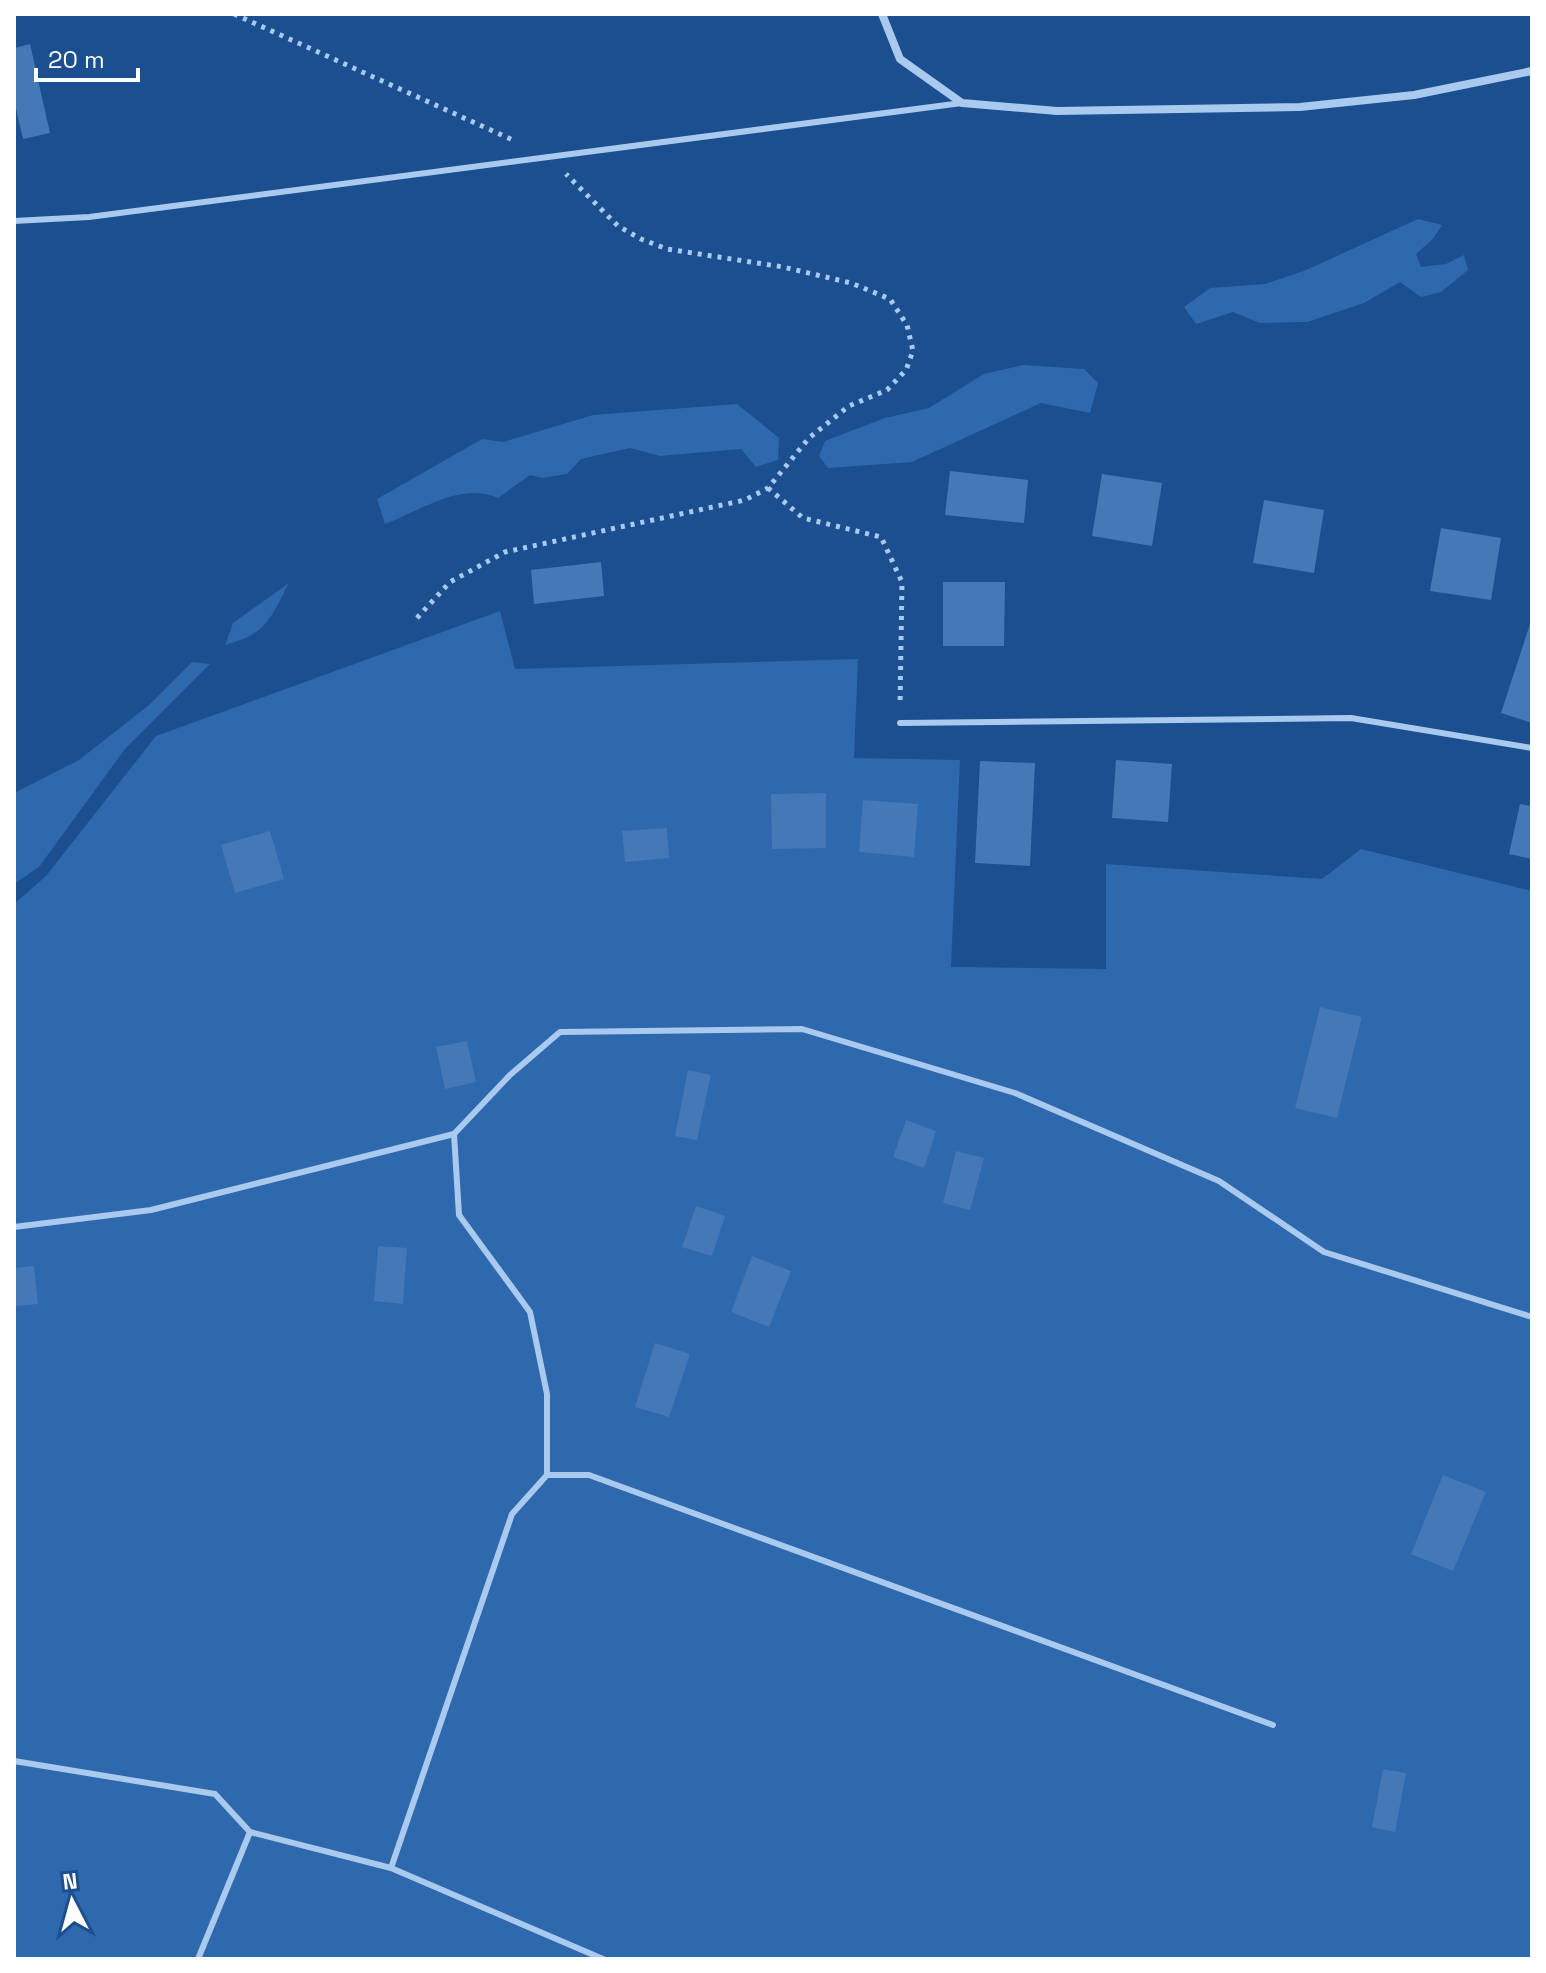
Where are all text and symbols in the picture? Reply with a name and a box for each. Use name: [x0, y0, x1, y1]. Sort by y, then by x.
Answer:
scale bar: [36, 32, 138, 82]
text: 20 m: [48, 44, 105, 75]
north arrow: [32, 1861, 112, 1941]
text: N: [61, 1866, 79, 1896]

